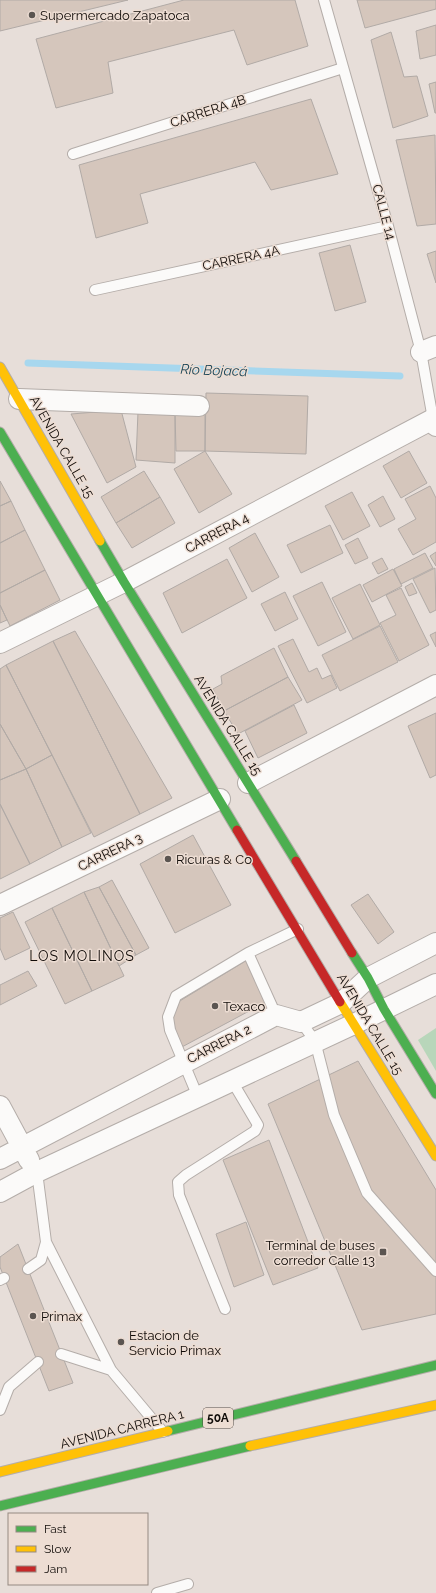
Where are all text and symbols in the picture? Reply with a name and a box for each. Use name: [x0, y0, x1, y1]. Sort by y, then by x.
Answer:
place label: Supermercado Zapatoca: [40, 8, 190, 23]
marker: Supermercado Zapatoca: [27, 10, 37, 20]
street label: CARRERA 4B: [168, 92, 248, 130]
street label: CALLE 14: [369, 183, 399, 241]
street label: CARRERA 4A: [201, 242, 281, 273]
water label: Río Bojacá: [180, 361, 248, 379]
street label: AVENIDA CALLE 15: [27, 393, 97, 501]
street label: CARRERA 4: [183, 510, 251, 556]
street label: AVENIDA CALLE 15: [191, 672, 265, 778]
street label: CARRERA 3: [75, 830, 145, 874]
place label: Ricuras & Co: [176, 852, 252, 867]
marker: Ricuras & Co: [163, 854, 173, 864]
district label: LOS MOLINOS: [29, 948, 135, 964]
street label: AVENIDA CALLE 15: [334, 971, 406, 1077]
place label: Texaco: [223, 999, 265, 1014]
marker: Texaco: [210, 1001, 220, 1011]
street label: CARRERA 2: [185, 1021, 254, 1066]
place label: Terminal de buses corredor Calle 13: [265, 1238, 375, 1268]
marker: Terminal de buses corredor Calle 13: [378, 1247, 388, 1257]
place label: Primax: [41, 1309, 83, 1324]
marker: Primax: [28, 1311, 38, 1321]
place label: Estacion de Servicio Primax: [129, 1328, 221, 1358]
marker: Estacion de Servicio Primax: [116, 1337, 126, 1347]
street label: AVENIDA CARRERA 1: [59, 1406, 186, 1452]
road number: 50A: [203, 1408, 233, 1428]
legend: [8, 1513, 148, 1585]
text: Fast: [44, 1522, 67, 1536]
text: Slow: [44, 1542, 71, 1556]
text: Jam: [44, 1562, 67, 1576]

